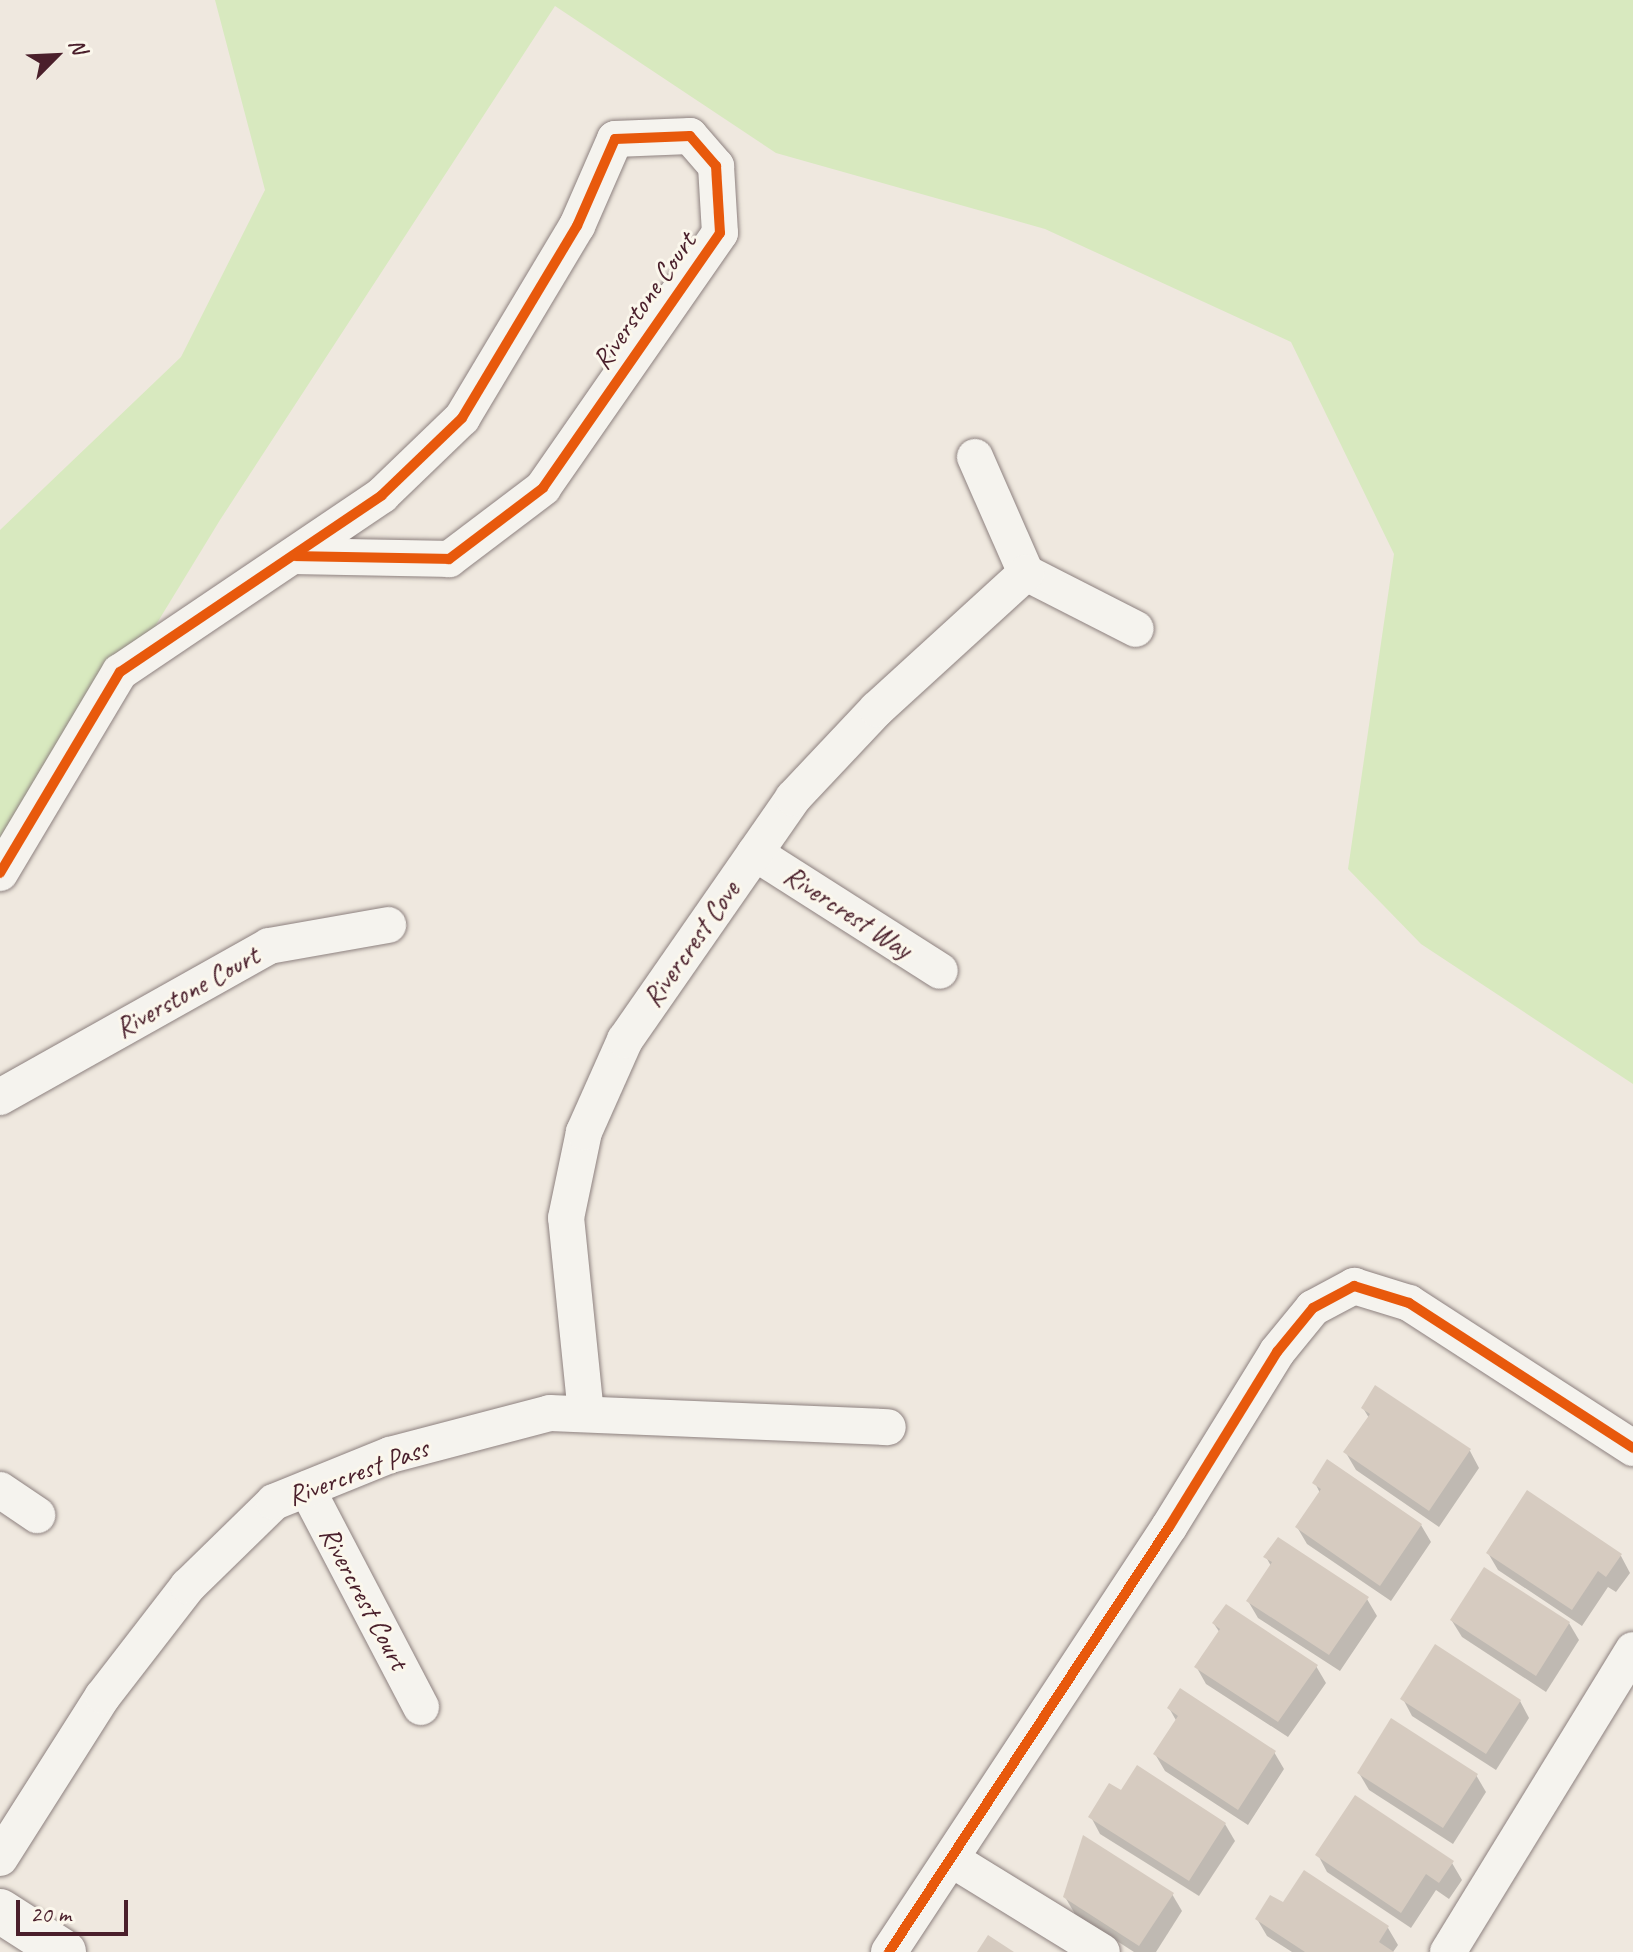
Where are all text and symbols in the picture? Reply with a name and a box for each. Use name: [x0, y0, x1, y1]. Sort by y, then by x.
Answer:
north arrow: [16, 16, 96, 96]
text: N: [62, 34, 93, 58]
street label: Riverstone Court: [585, 226, 703, 376]
street label: Rivercrest Way: [778, 858, 918, 966]
street label: Rivercrest Cove: [635, 875, 747, 1013]
street label: Riverstone Court: [109, 939, 265, 1045]
street label: Rivercrest Pass: [283, 1431, 433, 1513]
street label: Rivercrest Court: [312, 1521, 416, 1675]
scale bar: [20, 1884, 132, 1934]
text: 20 m: [30, 1899, 71, 1929]

